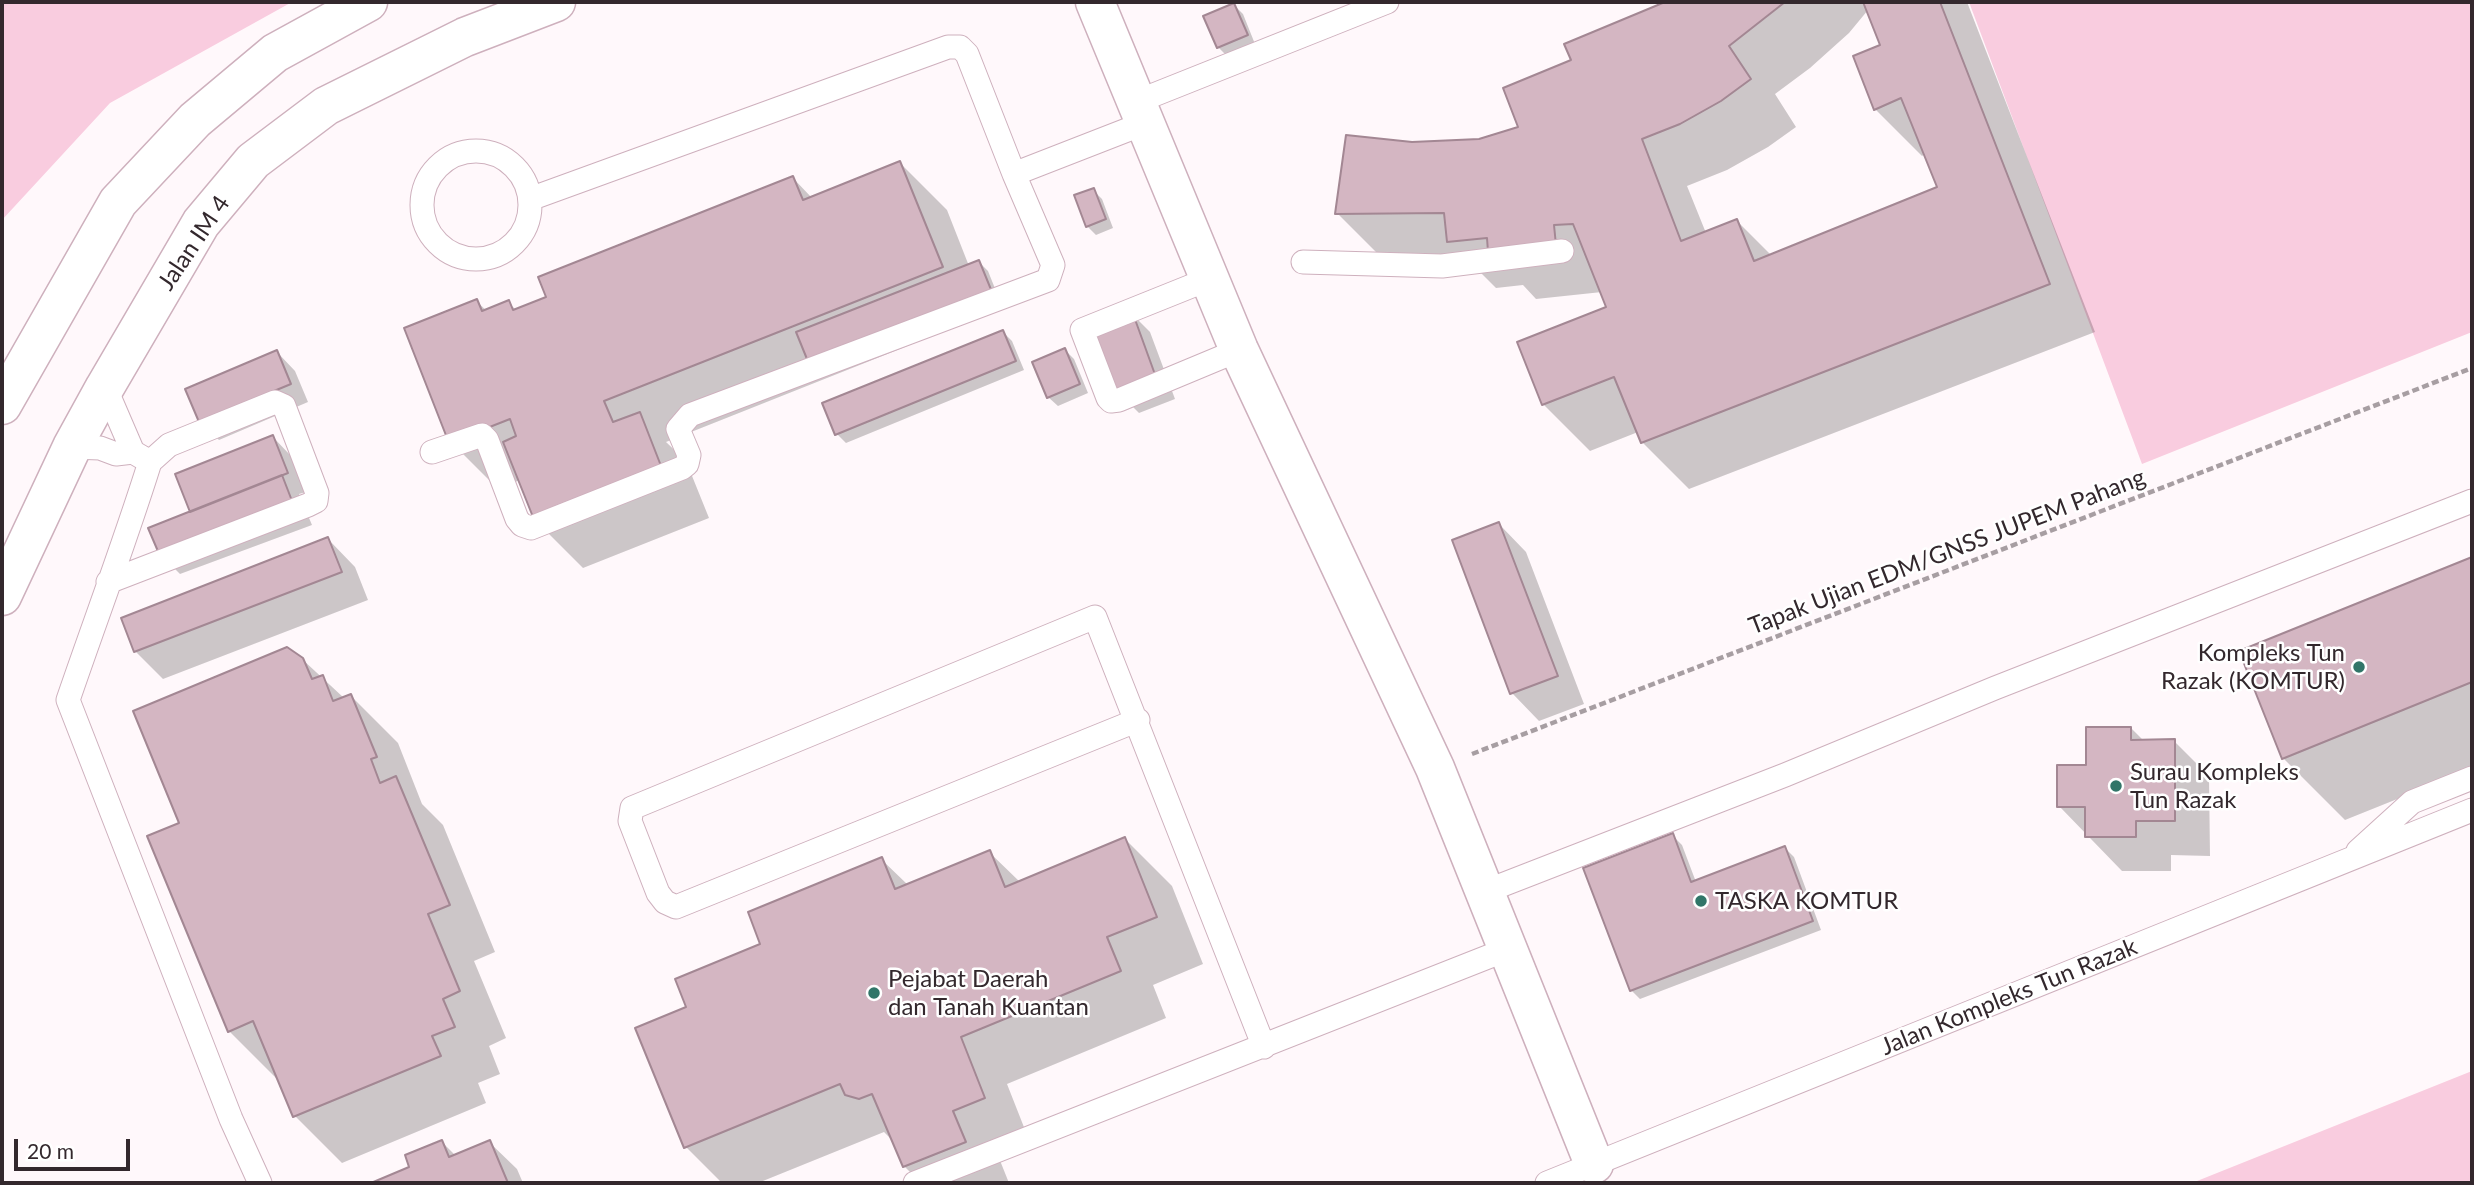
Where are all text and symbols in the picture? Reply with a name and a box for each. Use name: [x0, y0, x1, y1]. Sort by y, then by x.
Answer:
street label: Jalan IM 4: [152, 190, 236, 296]
street label: Tapak Ujian EDM/GNSS JUPEM Pahang: [1745, 463, 2149, 641]
place label: Kompleks Tun Razak (KOMTUR): [2161, 639, 2345, 695]
marker: Kompleks Tun Razak (KOMTUR): [2351, 659, 2367, 675]
place label: Surau Kompleks Tun Razak: [2130, 758, 2299, 814]
marker: Surau Kompleks Tun Razak: [2108, 778, 2124, 794]
place label: TASKA KOMTUR: [1715, 887, 1898, 915]
marker: TASKA KOMTUR: [1693, 893, 1709, 909]
street label: Jalan Kompleks Tun Razak: [1877, 932, 2141, 1062]
place label: Pejabat Daerah dan Tanah Kuantan: [888, 965, 1089, 1021]
marker: Pejabat Daerah dan Tanah Kuantan: [866, 985, 882, 1001]
scale bar: [18, 1126, 133, 1170]
text: 20 m: [27, 1138, 74, 1163]

